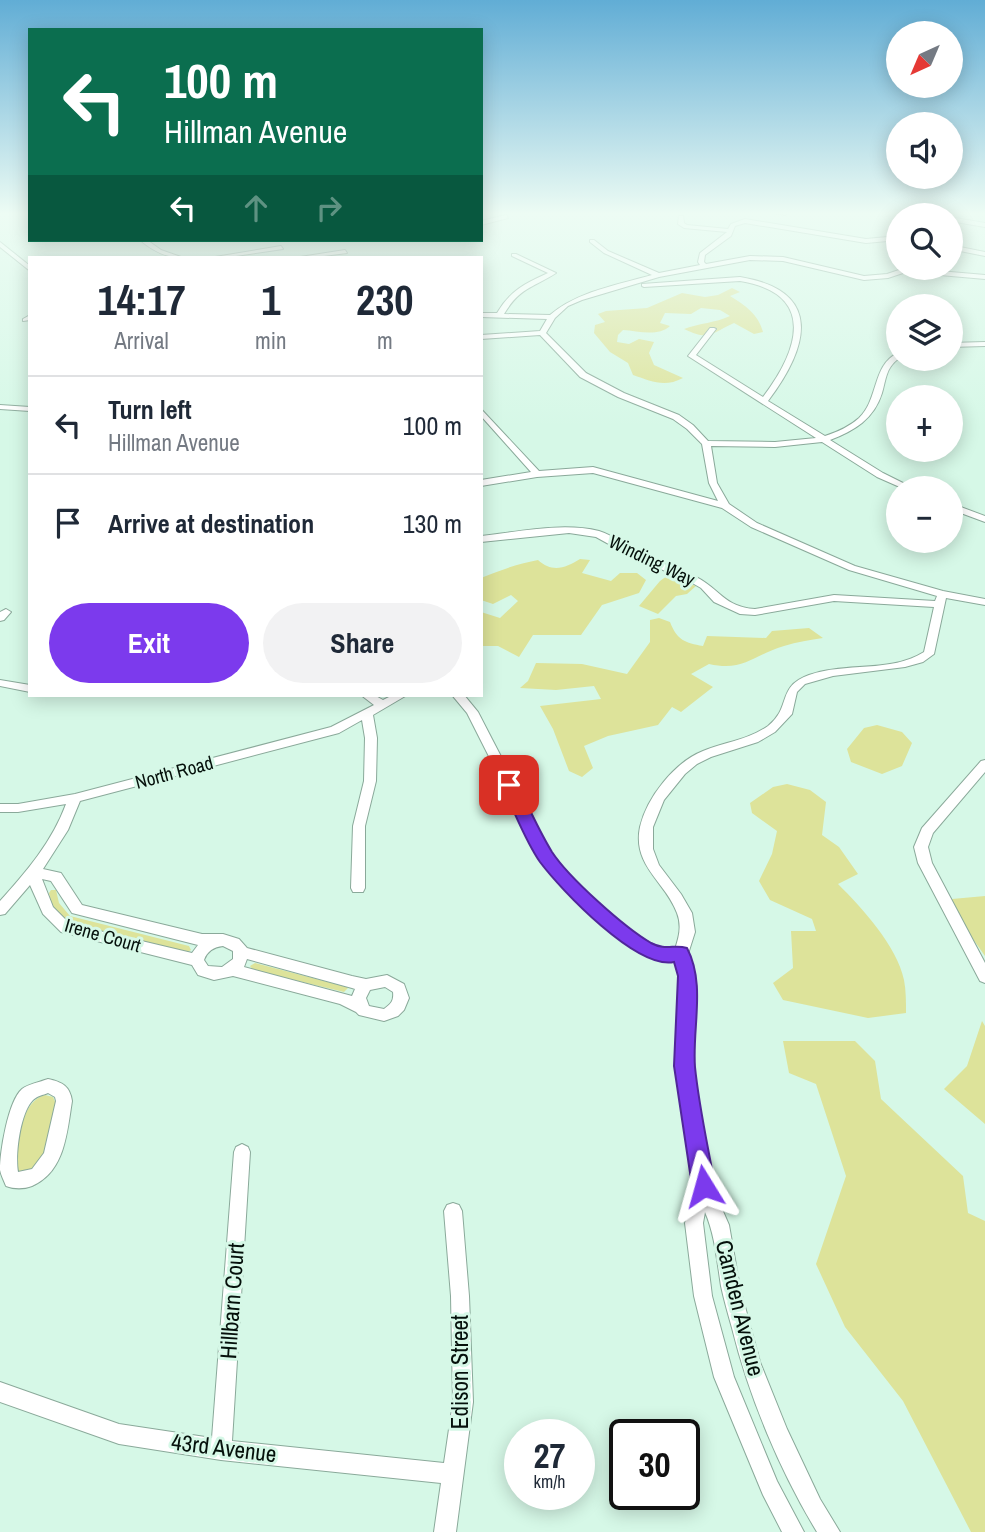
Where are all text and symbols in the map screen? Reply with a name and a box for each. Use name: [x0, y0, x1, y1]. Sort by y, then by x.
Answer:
north arrow: [886, 21, 962, 98]
map controls: [886, 21, 963, 553]
text: 100 m: [164, 47, 278, 113]
icon: left: [49, 56, 140, 147]
text: Hillman Avenue: [164, 110, 347, 153]
button: sound: [886, 112, 963, 189]
icon: left: [164, 189, 202, 227]
icon: ahead: [237, 189, 275, 227]
icon: right: [310, 189, 348, 227]
button: search: [886, 203, 963, 280]
text: 14:17: [98, 272, 186, 328]
text: 1: [261, 272, 280, 328]
text: 230: [356, 272, 414, 328]
button: layers: [886, 294, 963, 371]
text: Arrival: [114, 325, 169, 356]
text: min: [255, 325, 287, 356]
text: m: [377, 325, 393, 356]
button: +: [886, 385, 963, 462]
text: Turn left: [108, 392, 192, 427]
icon: left: [49, 406, 87, 444]
text: 100 m: [403, 408, 462, 443]
text: Hillman Avenue: [108, 427, 240, 458]
button: −: [886, 476, 963, 553]
icon: arrive: [49, 504, 87, 542]
text: Arrive at destination: [108, 506, 314, 541]
text: 130 m: [403, 506, 462, 541]
street label: Winding Way: [605, 528, 700, 592]
button: Exit: [49, 603, 249, 683]
button: Share: [263, 603, 462, 683]
street label: North Road: [132, 749, 216, 795]
pin: [479, 755, 539, 815]
icon: arrive: [490, 766, 528, 804]
street label: Irene Court: [62, 912, 145, 958]
position arrow: [667, 1149, 741, 1223]
street label: Camden Avenue: [709, 1237, 772, 1379]
street label: Hillbarn Court: [212, 1242, 251, 1360]
street label: Edison Street: [444, 1315, 475, 1429]
speed limit sign: 30: [609, 1419, 700, 1510]
street label: 43rd Avenue: [170, 1426, 278, 1469]
text: 27: [534, 1432, 565, 1479]
text: km/h: [534, 1469, 566, 1494]

